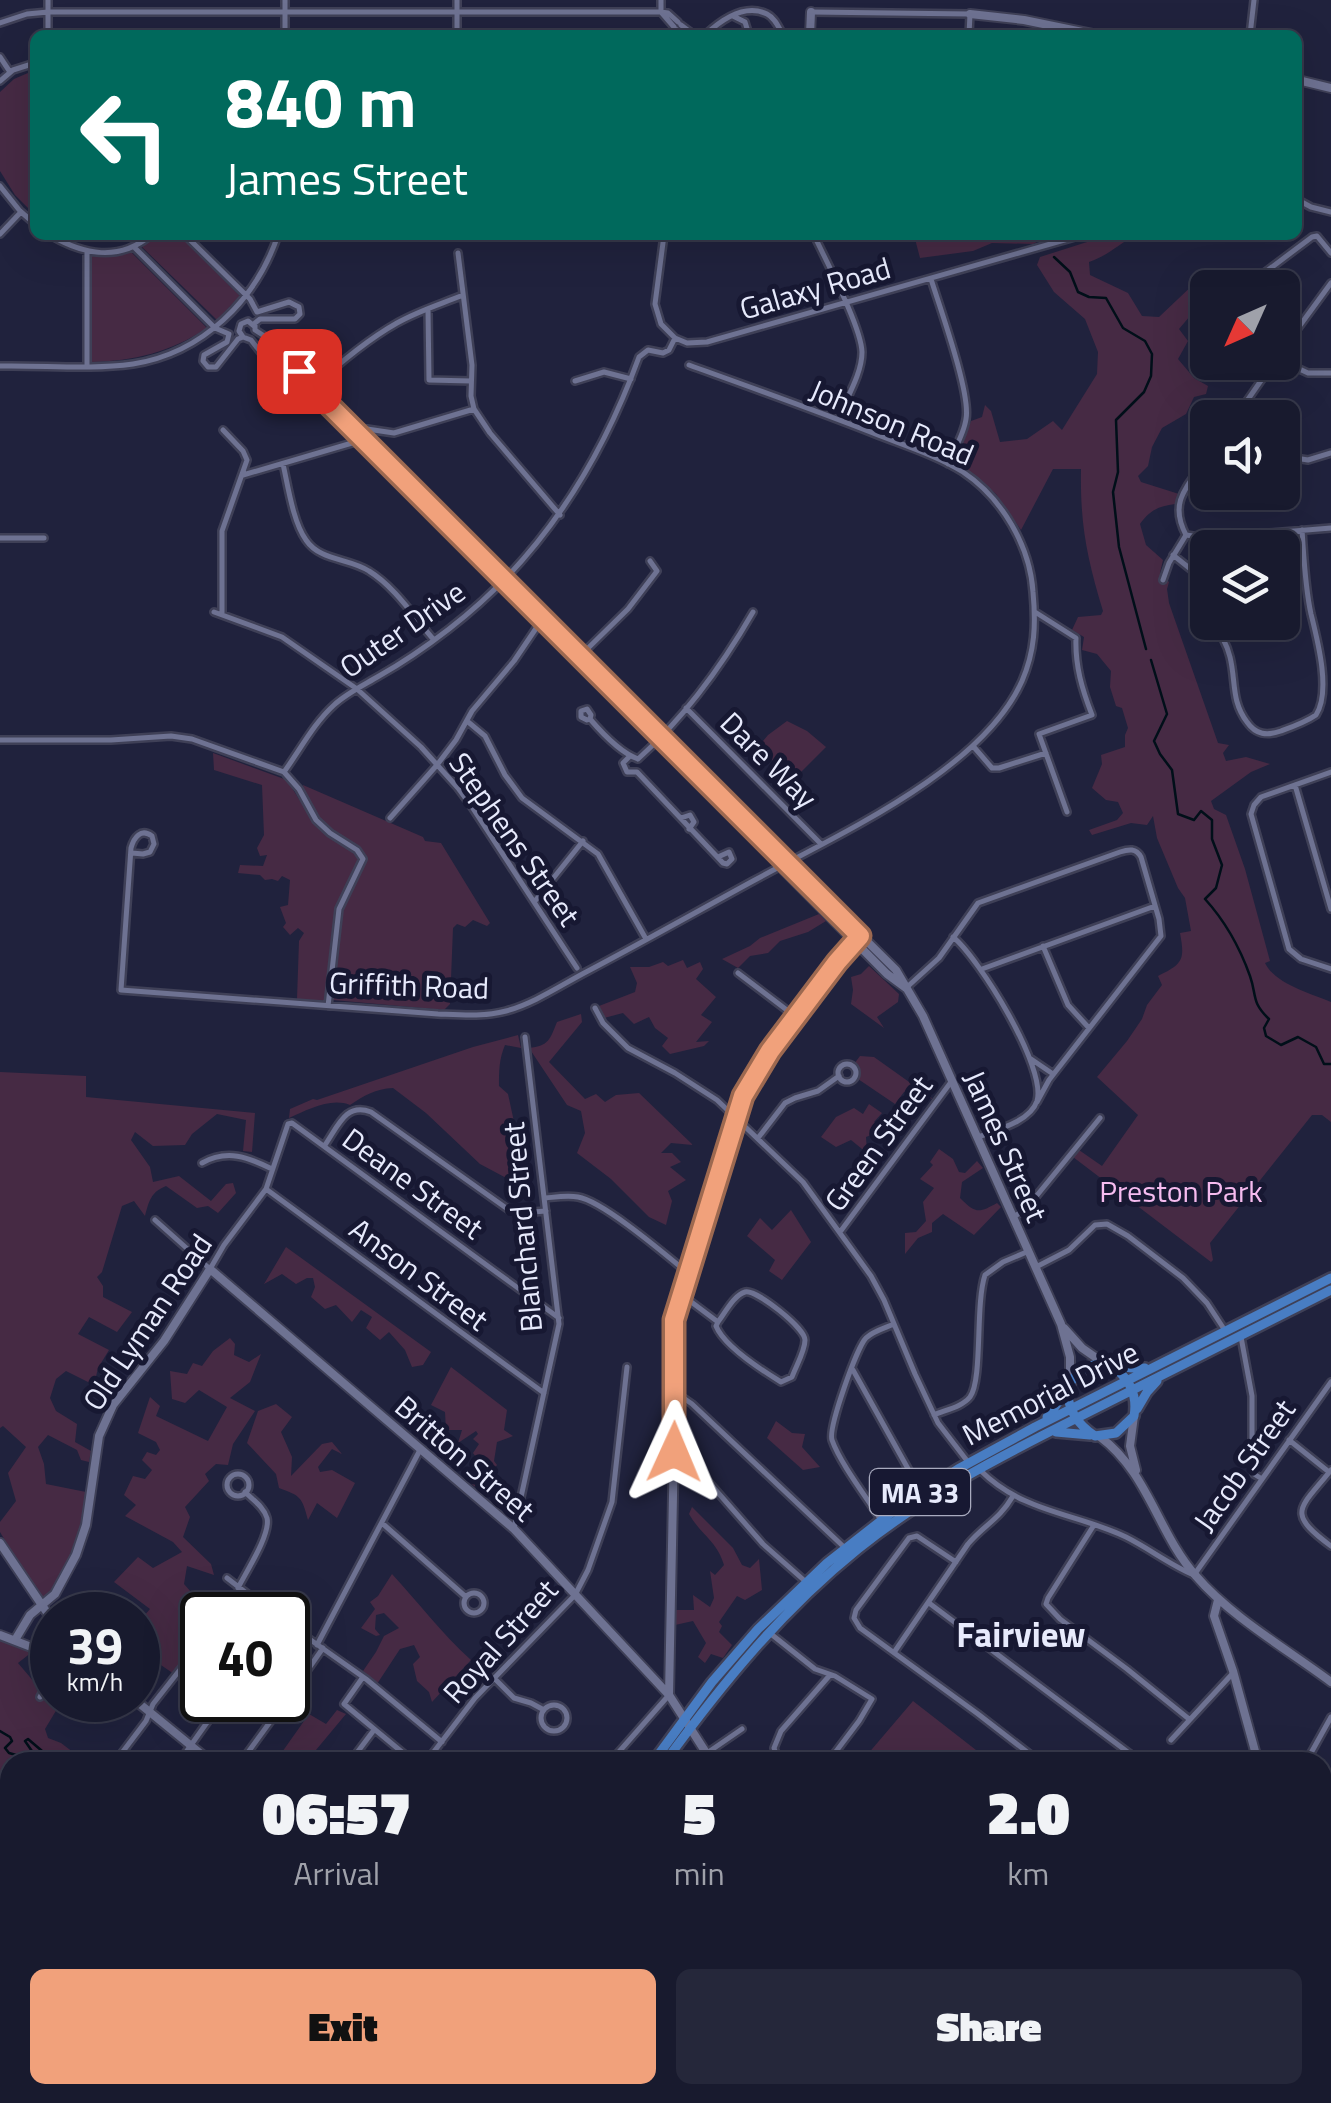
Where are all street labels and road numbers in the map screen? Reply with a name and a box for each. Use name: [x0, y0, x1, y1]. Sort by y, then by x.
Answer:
street label: Galaxy Road: [734, 245, 896, 331]
street label: Johnson Road: [803, 367, 981, 477]
street label: Outer Drive: [330, 569, 474, 689]
street label: Dare Way: [710, 701, 828, 819]
street label: Stephens Street: [438, 743, 592, 936]
street label: Griffith Road: [328, 959, 490, 1011]
street label: James Street: [952, 1063, 1060, 1230]
street label: Green Street: [813, 1065, 944, 1221]
street label: Deane Street: [333, 1116, 494, 1250]
street label: Blanchard Street: [490, 1120, 554, 1334]
street label: Anson Street: [340, 1206, 499, 1342]
street label: Old Lyman Road: [71, 1224, 223, 1420]
street label: Memorial Drive: [954, 1329, 1146, 1457]
street label: Britton Street: [385, 1384, 545, 1532]
street label: Jacob Street: [1182, 1389, 1307, 1541]
road number: MA 33: [870, 1469, 970, 1515]
street label: Royal Street: [431, 1568, 569, 1714]

